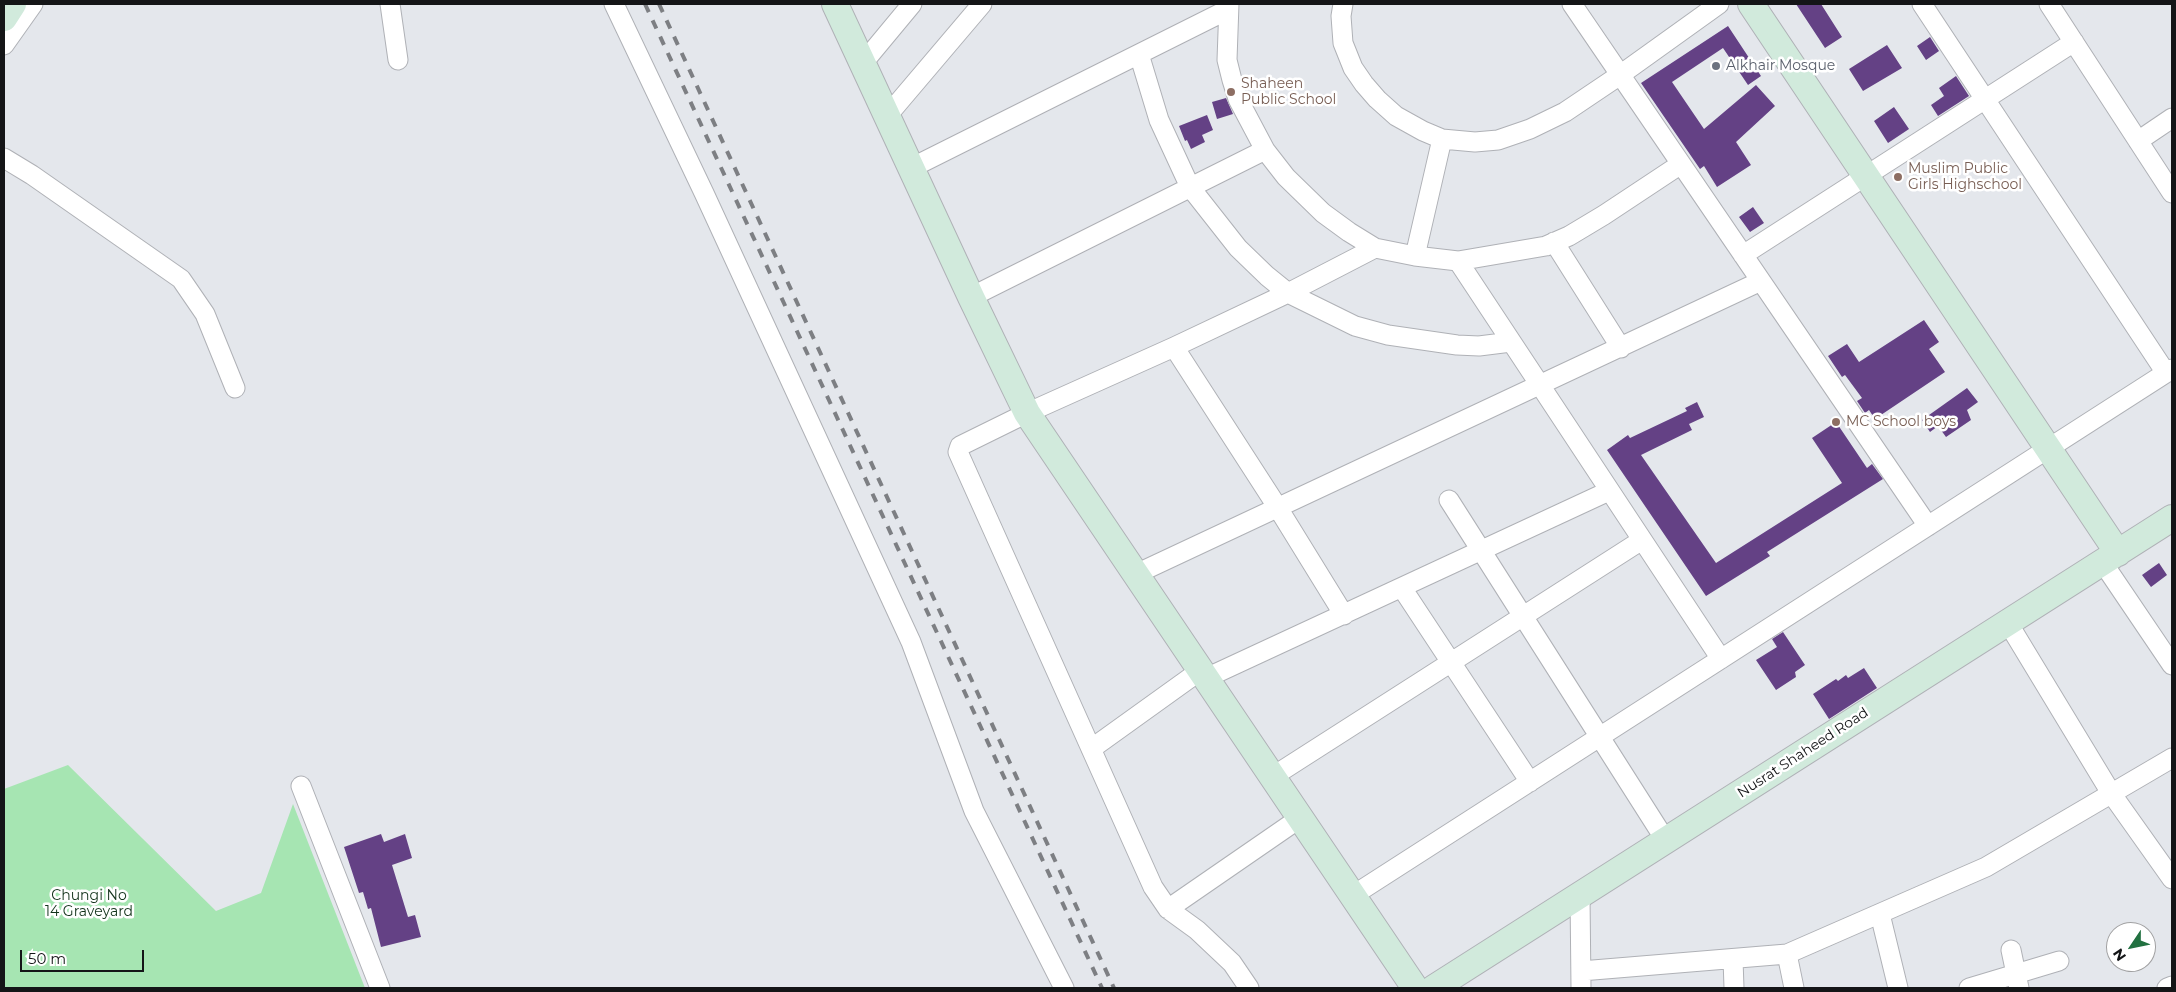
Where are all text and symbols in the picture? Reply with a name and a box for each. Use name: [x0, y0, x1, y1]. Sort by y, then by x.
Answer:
place label: Alkhair Mosque: [1726, 58, 1835, 74]
marker: Alkhair Mosque: [1710, 60, 1722, 72]
place label: Shaheen Public School: [1241, 76, 1336, 108]
marker: Shaheen Public School: [1225, 86, 1237, 98]
place label: Muslim Public Girls Highschool: [1908, 161, 2022, 193]
marker: Muslim Public Girls Highschool: [1892, 171, 1904, 183]
place label: MC School boys: [1846, 414, 1956, 430]
marker: MC School boys: [1830, 416, 1842, 428]
street label: Nusrat Shaheed Road: [1734, 704, 1872, 802]
park label: Chungi No 14 Graveyard: [45, 888, 133, 920]
north arrow: [2106, 922, 2156, 972]
scale bar: [22, 940, 146, 972]
text: N: [2109, 945, 2130, 965]
text: 50 m: [28, 949, 66, 968]

